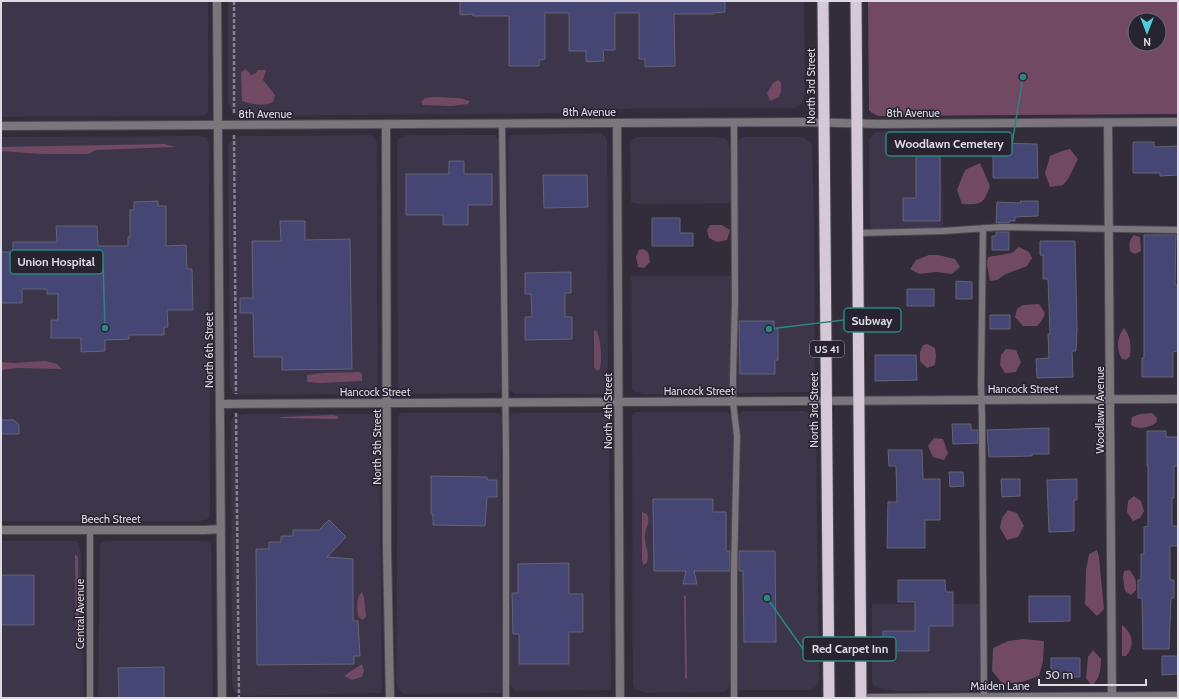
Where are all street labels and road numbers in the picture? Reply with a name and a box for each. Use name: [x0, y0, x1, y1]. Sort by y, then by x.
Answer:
street label: North 3rd Street: [804, 48, 818, 124]
street label: 8th Avenue: [562, 105, 616, 119]
street label: 8th Avenue: [886, 106, 940, 120]
street label: 8th Avenue: [238, 107, 292, 121]
street label: North 6th Street: [202, 312, 216, 388]
road number: US 41: [810, 341, 844, 357]
street label: Woodlawn Avenue: [1093, 366, 1107, 454]
street label: North 3rd Street: [807, 372, 821, 448]
street label: North 4th Street: [601, 373, 615, 449]
street label: Hancock Street: [988, 382, 1059, 396]
street label: Hancock Street: [664, 384, 735, 398]
street label: Hancock Street: [340, 385, 411, 399]
street label: North 5th Street: [370, 409, 384, 485]
street label: Beech Street: [81, 512, 141, 526]
street label: Central Avenue: [73, 578, 87, 649]
street label: Maiden Lane: [970, 679, 1030, 693]

